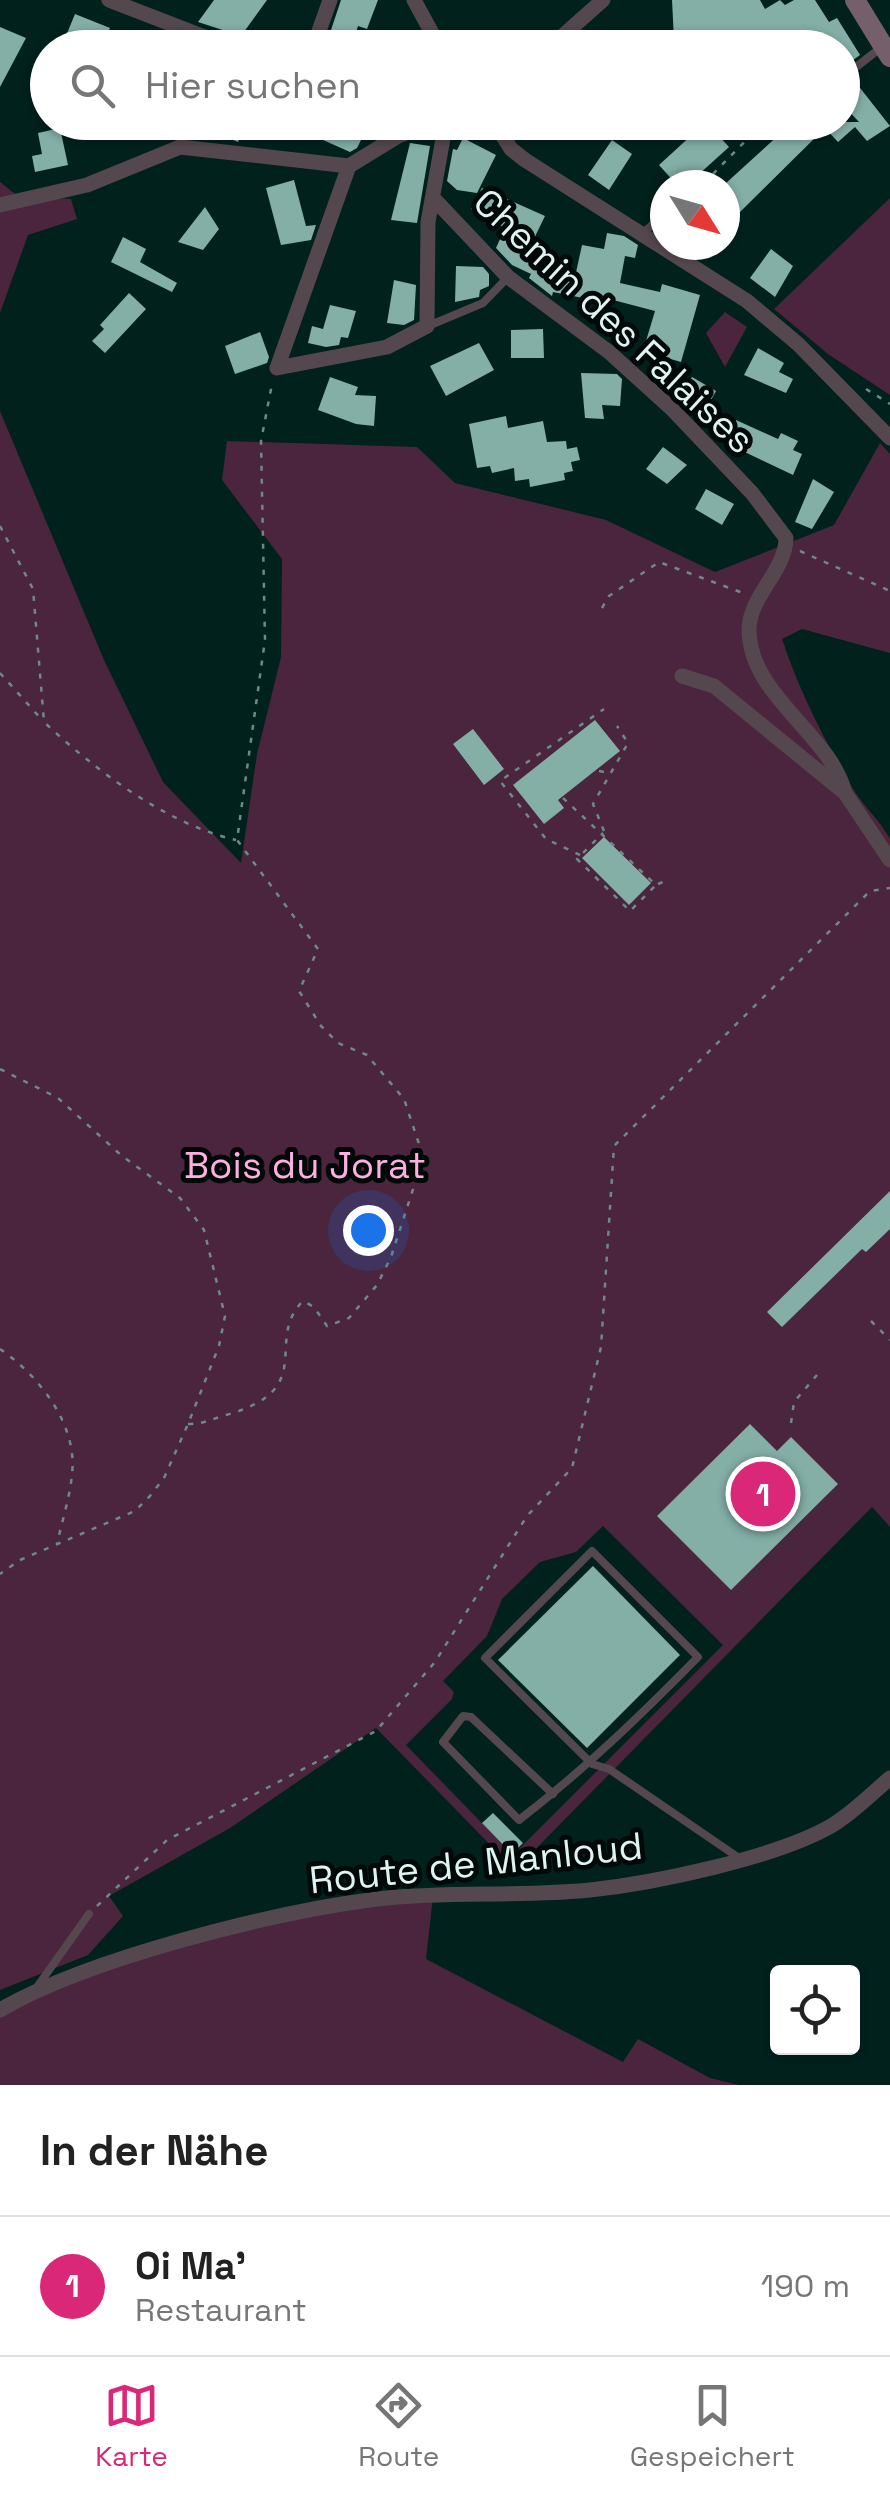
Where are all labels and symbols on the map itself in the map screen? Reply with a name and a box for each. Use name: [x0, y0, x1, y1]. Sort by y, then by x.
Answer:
north arrow: [650, 170, 740, 260]
street label: Chemin des Falaises: [463, 178, 765, 464]
park label: Bois du Jorat: [184, 1141, 426, 1189]
your location: [343, 1205, 394, 1256]
pin: 1: [730, 1456, 796, 1532]
street label: Route de Manloud: [307, 1822, 645, 1904]

